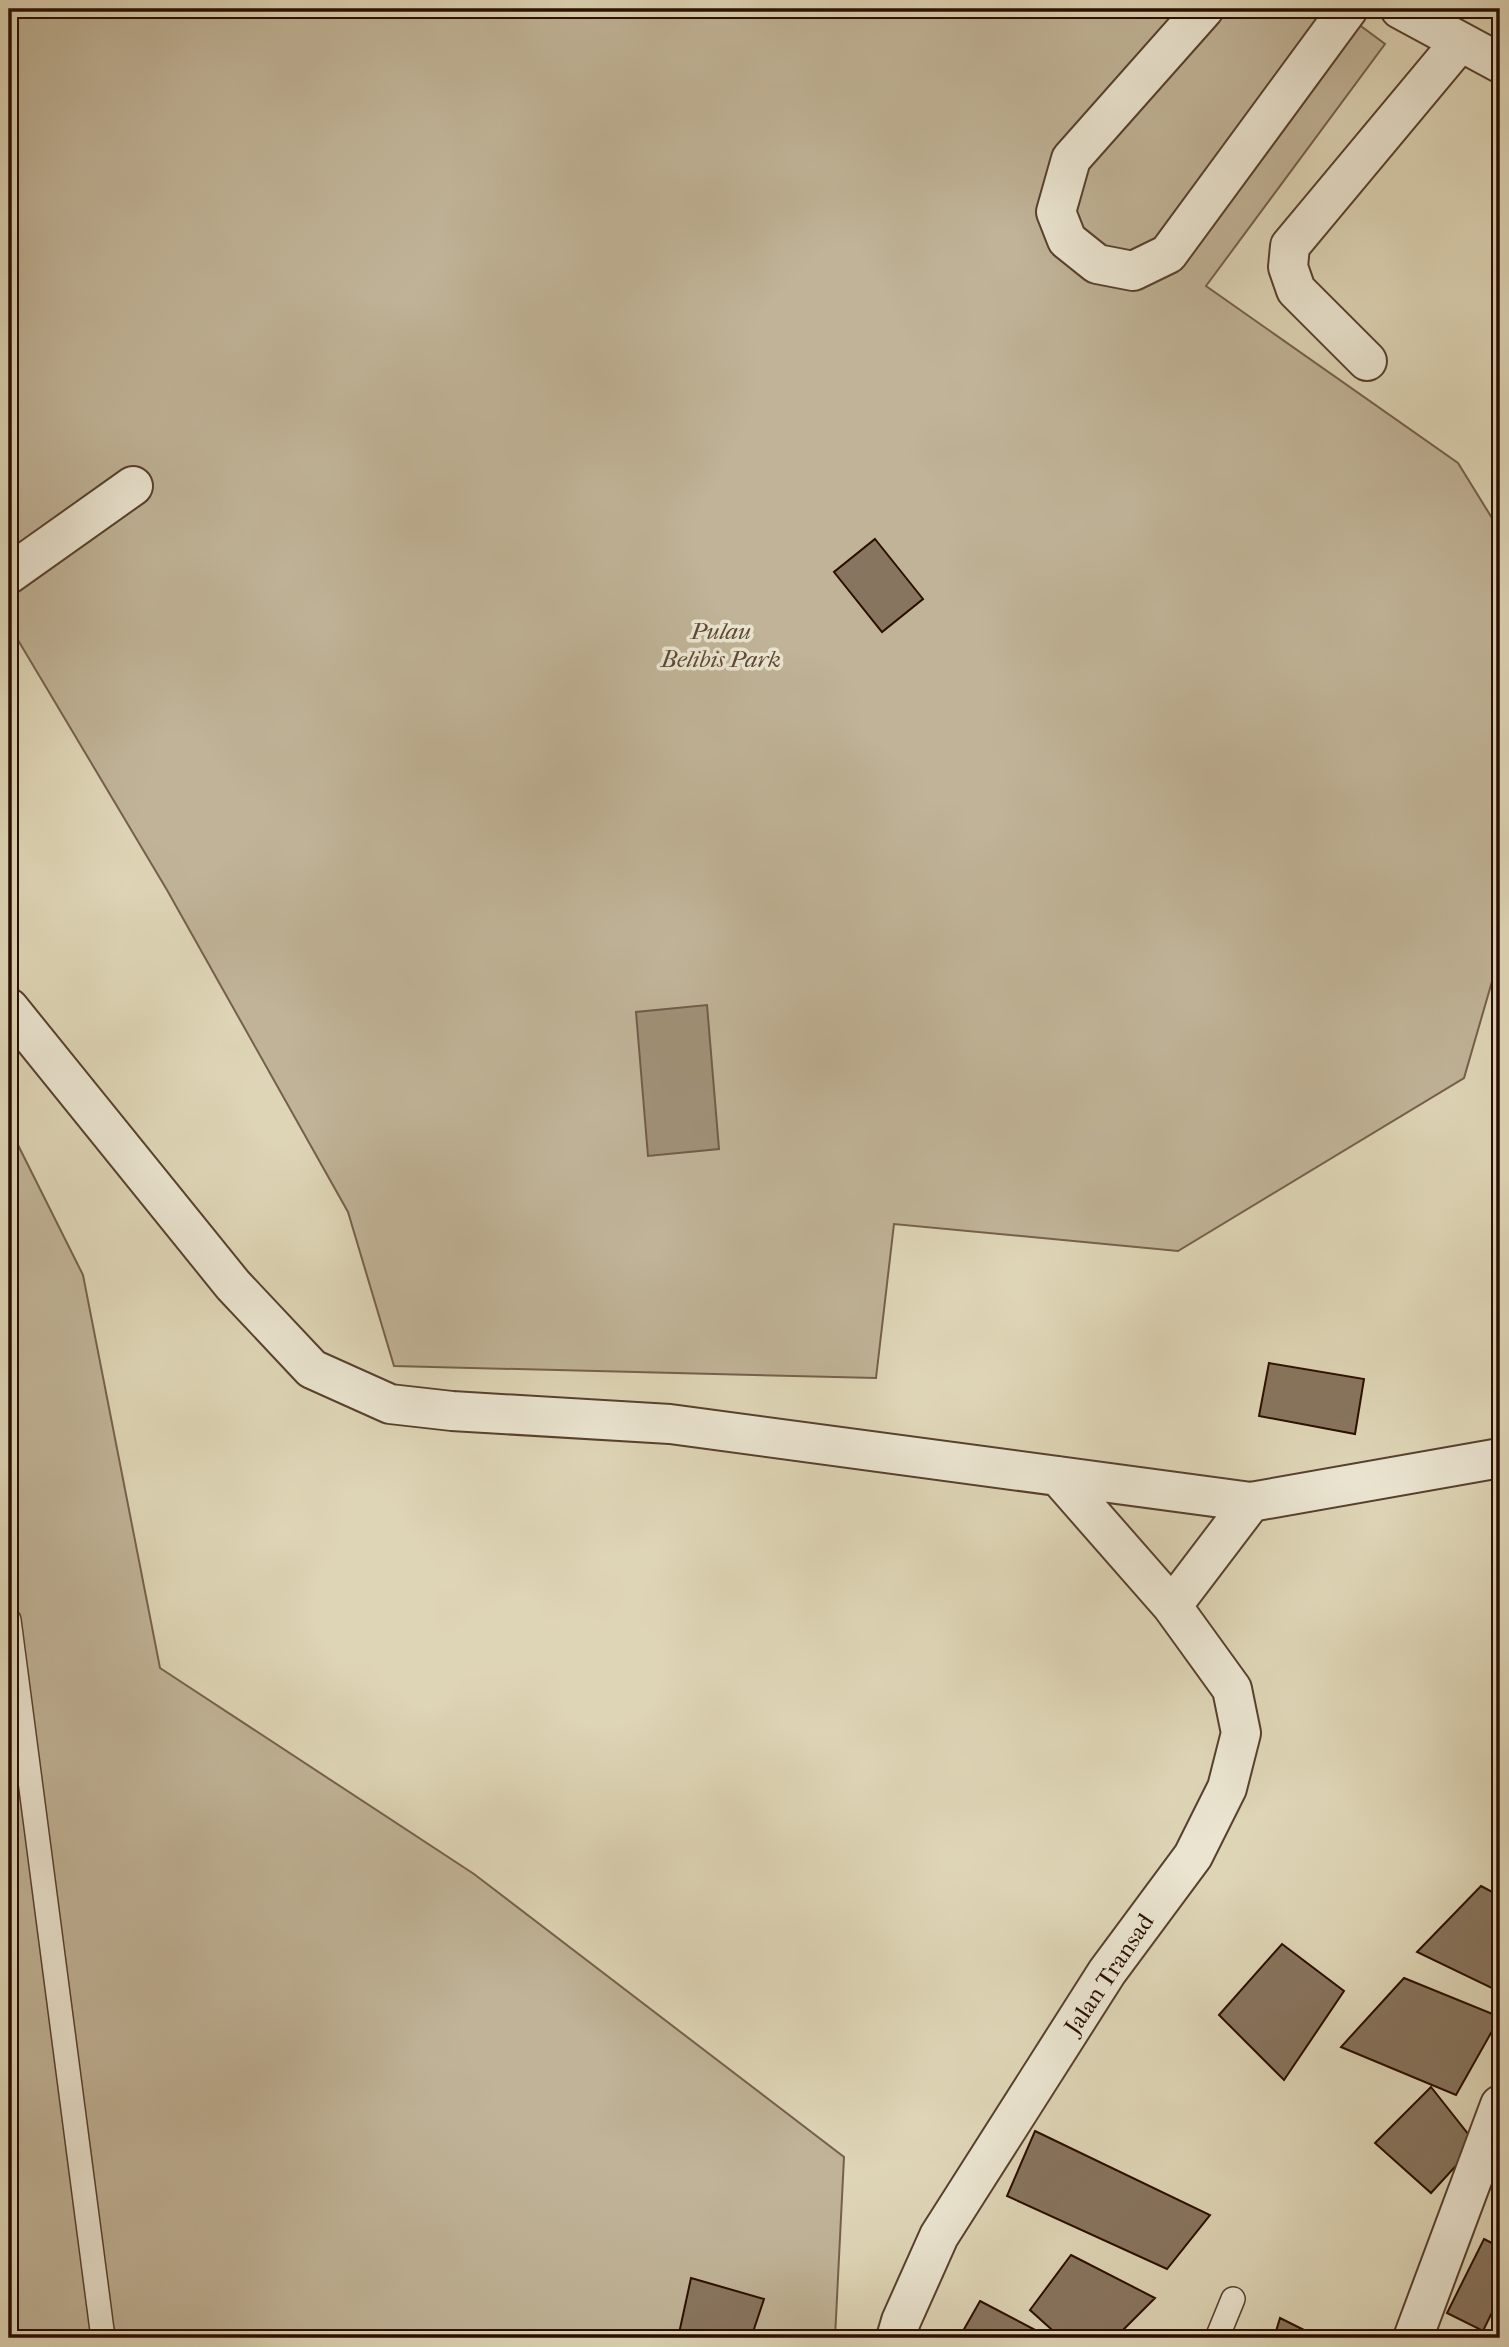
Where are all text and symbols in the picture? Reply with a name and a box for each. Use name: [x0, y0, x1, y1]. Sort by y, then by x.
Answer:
park label: Pulau Belibis Park: [659, 617, 781, 673]
street label: Jalan Transad: [1057, 1908, 1160, 2041]

